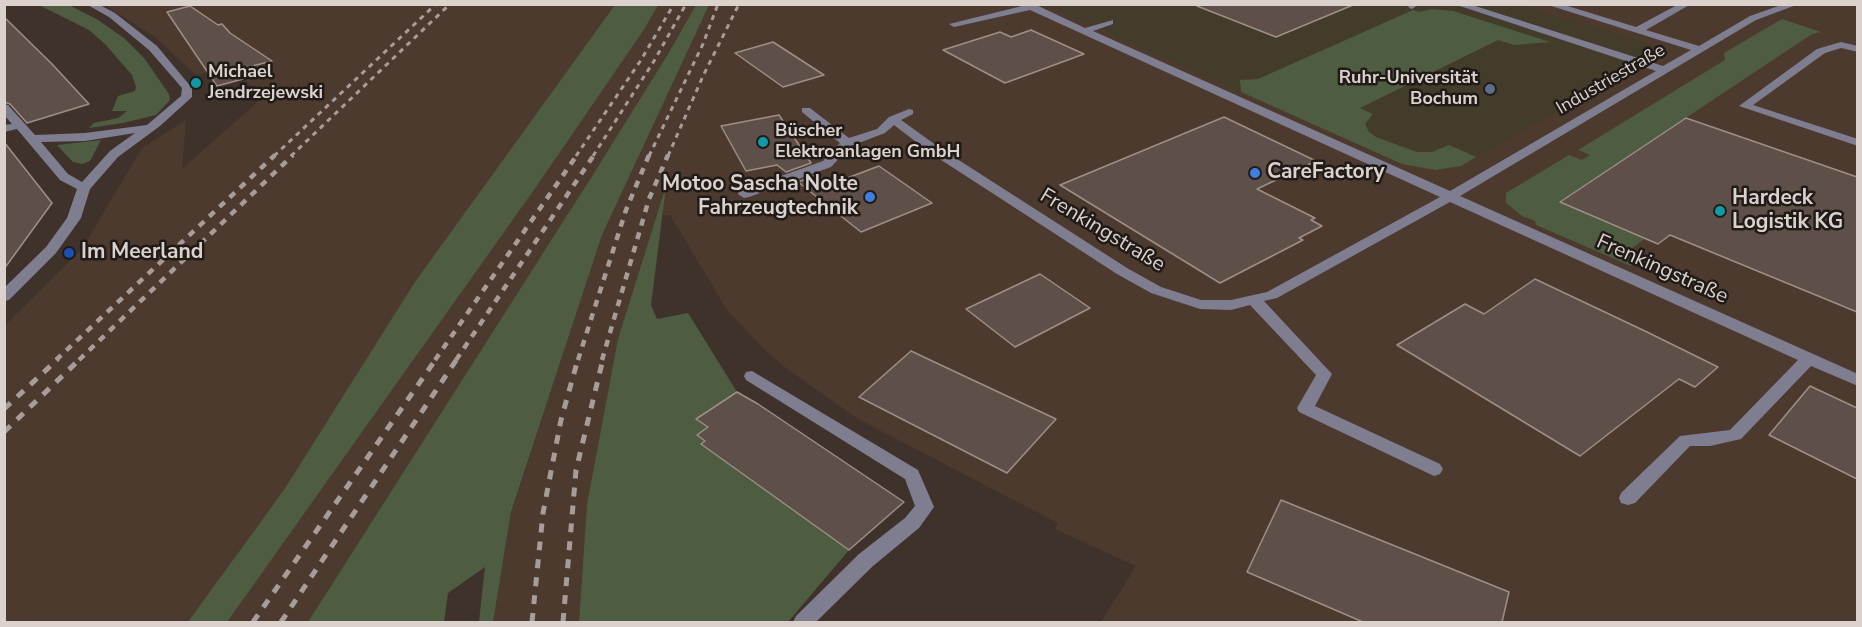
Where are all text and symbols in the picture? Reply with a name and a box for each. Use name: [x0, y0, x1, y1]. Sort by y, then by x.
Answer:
street label: Industriestraße: [1553, 40, 1669, 120]
place label: Michael Jendrzejewski: [208, 62, 323, 104]
place label: Ruhr-Universität Bochum: [1339, 68, 1478, 110]
marker: Michael Jendrzejewski: [189, 76, 203, 90]
marker: Ruhr-Universität Bochum: [1483, 82, 1497, 96]
place label: Büscher Elektroanlagen GmbH: [775, 121, 960, 164]
marker: Büscher Elektroanlagen GmbH: [756, 135, 770, 149]
place label: CareFactory: [1267, 160, 1385, 186]
marker: CareFactory: [1248, 166, 1262, 180]
place label: Motoo Sascha Nolte Fahrzeugtechnik: [662, 172, 858, 222]
street label: Frenkingstraße: [1035, 184, 1169, 278]
place label: Hardeck Logistik KG: [1732, 186, 1843, 236]
marker: Motoo Sascha Nolte Fahrzeugtechnik: [863, 190, 877, 204]
marker: Hardeck Logistik KG: [1713, 204, 1727, 218]
street label: Frenkingstraße: [1592, 230, 1732, 310]
place label: Im Meerland: [81, 240, 203, 266]
marker: Im Meerland: [62, 246, 76, 260]

